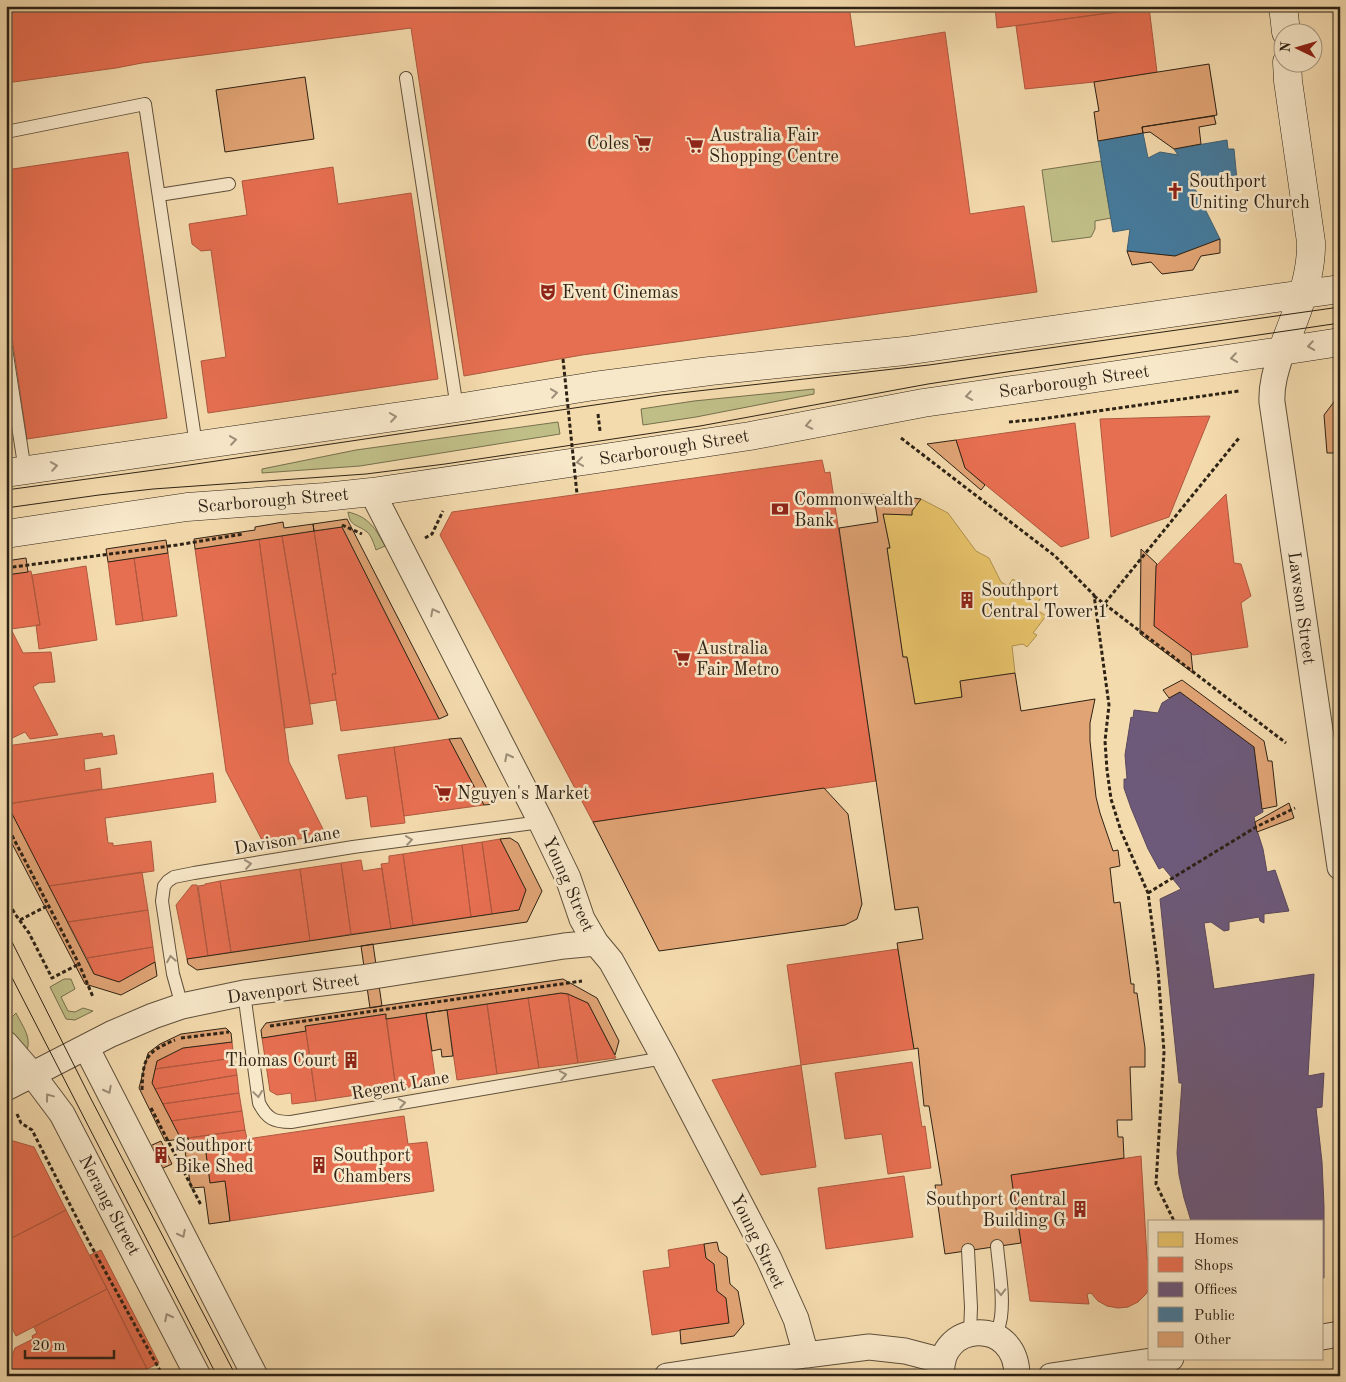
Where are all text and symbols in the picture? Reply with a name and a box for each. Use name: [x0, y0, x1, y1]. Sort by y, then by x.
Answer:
north arrow: [1274, 22, 1324, 72]
text: N: [1279, 41, 1294, 53]
place label: Australia Fair Shopping Centre: [709, 127, 839, 166]
supermarket icon: Coles: [633, 133, 653, 153]
place label: Coles: [587, 135, 629, 153]
supermarket icon: Australia Fair Shopping Centre: [685, 135, 705, 155]
place label: Southport Uniting Church: [1189, 173, 1310, 212]
church icon: Southport Uniting Church: [1165, 181, 1185, 201]
theatre icon: Event Cinemas: [538, 282, 558, 302]
place label: Event Cinemas: [562, 284, 679, 302]
one-way arrow: [1307, 341, 1315, 351]
one-way arrow: [1229, 352, 1237, 363]
street label: Scarborough Street: [998, 363, 1150, 401]
one-way arrow: [550, 388, 558, 398]
one-way arrow: [965, 390, 973, 401]
one-way arrow: [389, 412, 398, 422]
one-way arrow: [805, 419, 814, 429]
street label: Scarborough Street: [598, 427, 750, 469]
one-way arrow: [228, 435, 237, 445]
one-way arrow: [575, 456, 583, 467]
one-way arrow: [50, 462, 59, 472]
street label: Scarborough Street: [197, 485, 349, 517]
place label: Commonwealth Bank: [794, 491, 914, 530]
bank icon: Commonwealth Bank: [770, 499, 790, 519]
street label: Lawson Street: [1284, 551, 1318, 666]
place label: Southport Central Tower 1: [981, 582, 1108, 621]
building icon: Southport Central Tower 1: [957, 590, 977, 610]
one-way arrow: [430, 608, 440, 617]
place label: Australia Fair Metro: [696, 640, 779, 679]
supermarket icon: Australia Fair Metro: [672, 648, 692, 668]
one-way arrow: [504, 753, 514, 762]
supermarket icon: Nguyen's Market: [433, 783, 453, 803]
place label: Nguyen's Market: [457, 785, 589, 803]
street label: Davison Lane: [233, 824, 342, 858]
street label: Young Street: [539, 834, 597, 935]
one-way arrow: [404, 835, 413, 845]
one-way arrow: [244, 860, 252, 870]
one-way arrow: [166, 954, 177, 962]
street label: Davenport Street: [226, 971, 361, 1007]
building icon: Thomas Court: [341, 1050, 361, 1070]
place label: Thomas Court: [225, 1052, 337, 1070]
street label: Regent Lane: [350, 1069, 451, 1103]
one-way arrow: [558, 1071, 567, 1081]
one-way arrow: [102, 1085, 112, 1094]
one-way arrow: [252, 1090, 263, 1098]
one-way arrow: [46, 1093, 55, 1103]
one-way arrow: [398, 1098, 407, 1108]
place label: Southport Bike Shed: [175, 1137, 254, 1176]
building icon: Southport Bike Shed: [151, 1145, 171, 1165]
place label: Southport Chambers: [333, 1147, 411, 1186]
street label: Nerang Street: [75, 1152, 143, 1259]
building icon: Southport Chambers: [309, 1155, 329, 1175]
street label: Young Street: [727, 1191, 788, 1291]
place label: Southport Central Building G: [926, 1191, 1066, 1230]
building icon: Southport Central Building G: [1070, 1199, 1090, 1219]
legend: [1148, 1220, 1324, 1360]
one-way arrow: [176, 1229, 186, 1238]
text: Homes: [1194, 1233, 1239, 1248]
text: Shops: [1194, 1259, 1233, 1274]
text: Offices: [1194, 1283, 1237, 1298]
one-way arrow: [996, 1288, 1006, 1296]
text: Public: [1194, 1309, 1235, 1324]
one-way arrow: [164, 1313, 174, 1322]
scale bar: [25, 1327, 114, 1359]
text: Other: [1194, 1333, 1231, 1348]
text: 20 m: [32, 1339, 66, 1354]

